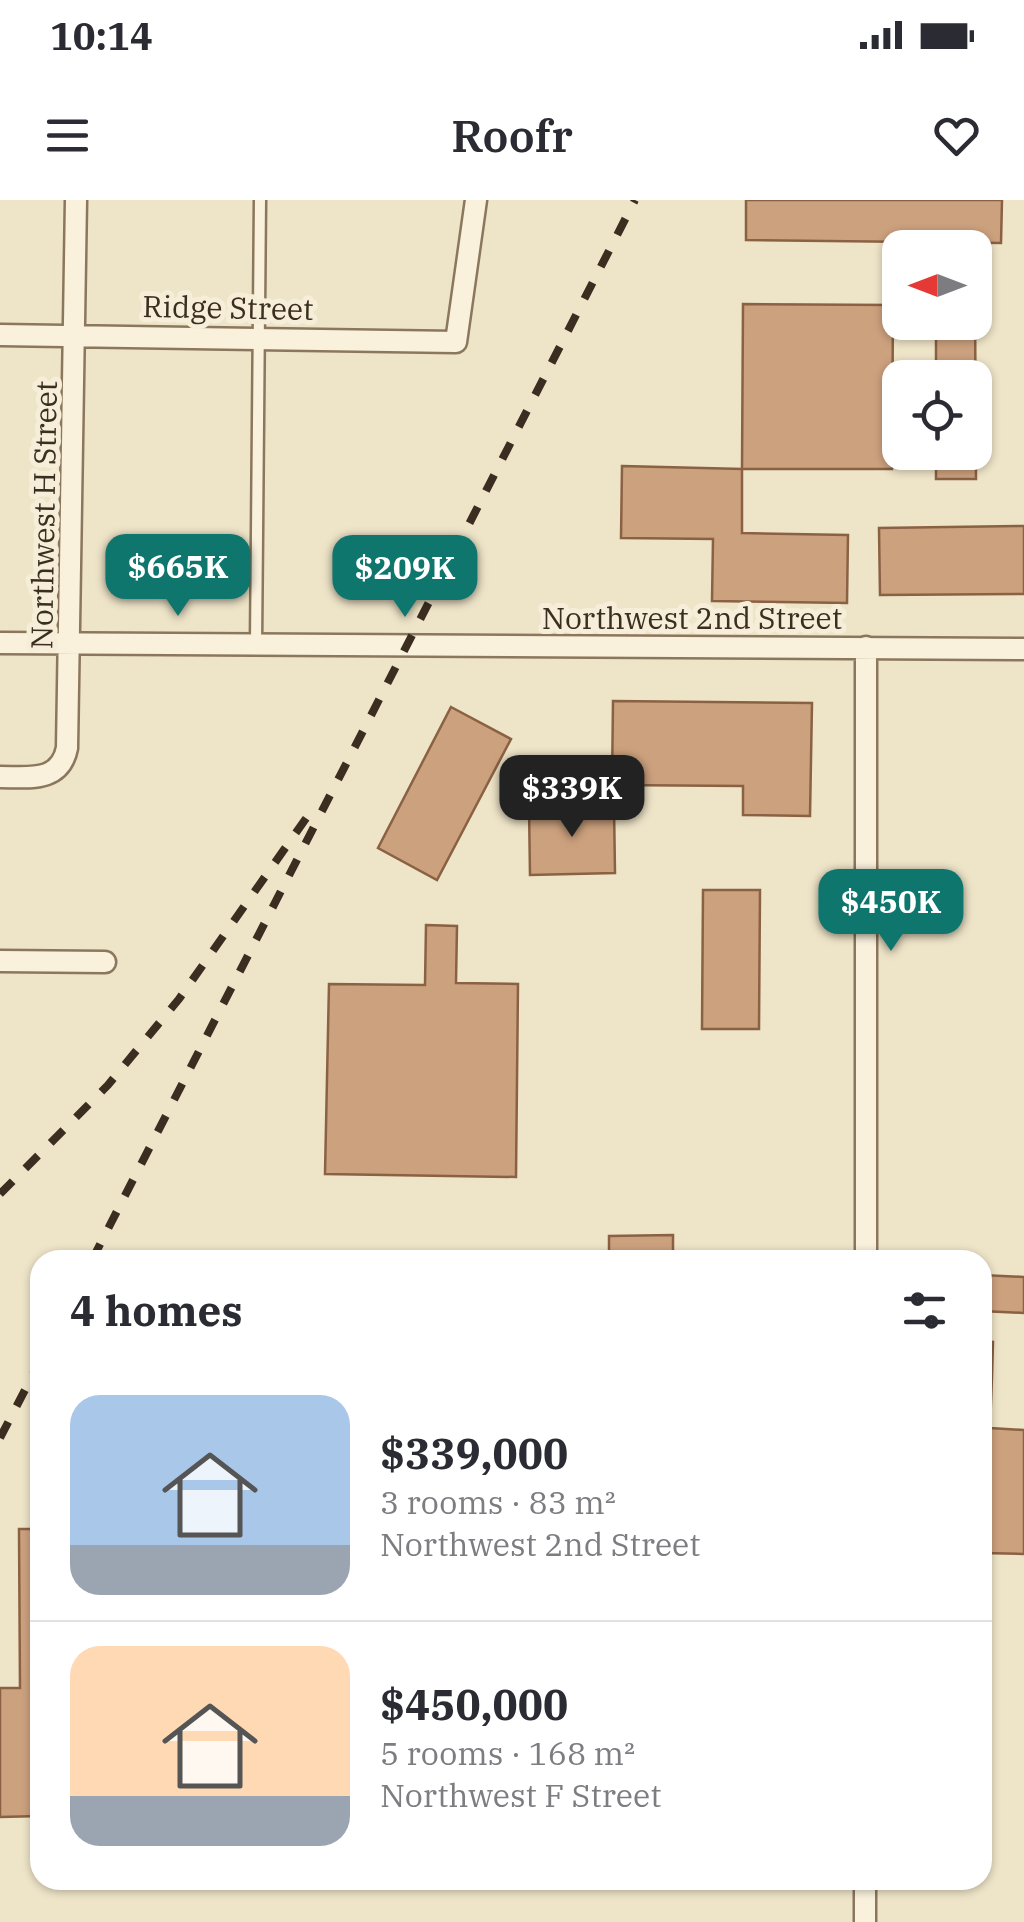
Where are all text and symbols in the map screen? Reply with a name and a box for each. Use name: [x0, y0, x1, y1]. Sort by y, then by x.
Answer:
text: 10:14: [50, 11, 153, 60]
text: Roofr: [451, 106, 573, 164]
icon: menu: [40, 108, 95, 163]
icon: heart: [929, 108, 984, 163]
north arrow: [882, 230, 992, 340]
map controls: [882, 230, 992, 470]
street label: Ridge Street: [142, 286, 314, 328]
button: locate: [882, 360, 992, 470]
street label: Northwest H Street: [21, 380, 65, 650]
pin: $665K: [108, 534, 248, 619]
pin: $209K: [335, 535, 475, 620]
text: $665K: [127, 545, 229, 587]
text: $209K: [354, 546, 456, 588]
street label: Northwest 2nd Street: [542, 598, 842, 637]
pin: $339K: [502, 755, 642, 840]
text: $339K: [521, 766, 623, 808]
pin: $450K: [821, 869, 961, 954]
text: $450K: [840, 880, 942, 922]
text: 4 homes: [70, 1283, 243, 1338]
icon: filters: [897, 1283, 952, 1338]
text: $339,000: [380, 1426, 568, 1481]
icon: home: [150, 1435, 270, 1555]
text: 3 rooms · 83 m²: [380, 1481, 616, 1523]
text: Northwest 2nd Street: [380, 1523, 701, 1565]
text: $450,000: [380, 1677, 568, 1732]
icon: home: [150, 1686, 270, 1806]
text: 5 rooms · 168 m²: [380, 1732, 635, 1774]
text: Northwest F Street: [380, 1774, 661, 1816]

